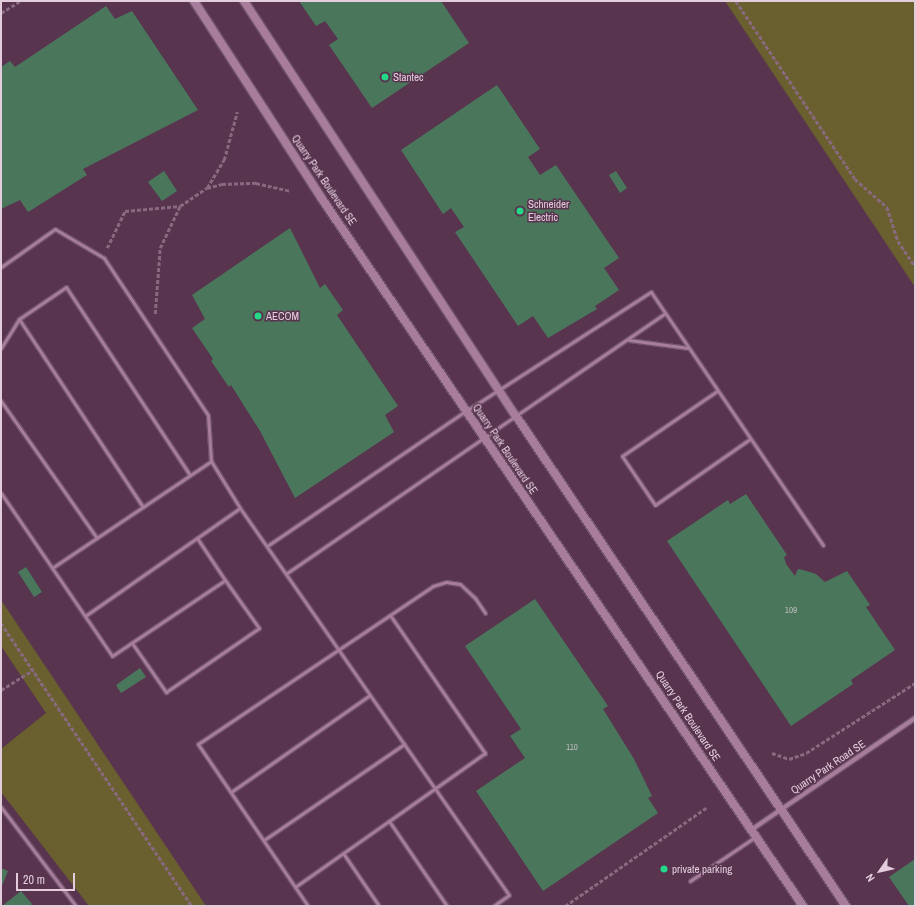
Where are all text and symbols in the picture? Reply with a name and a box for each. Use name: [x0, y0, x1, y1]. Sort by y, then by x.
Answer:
place label: Stantec: [393, 70, 424, 84]
marker: Stantec: [380, 72, 390, 82]
street label: Quarry Park Boulevard SE: [289, 132, 359, 228]
place label: Schneider Electric: [528, 198, 569, 224]
marker: Schneider Electric: [515, 206, 525, 216]
place label: AECOM: [266, 309, 299, 323]
marker: AECOM: [253, 311, 263, 321]
street label: Quarry Park Boulevard SE: [470, 401, 540, 497]
house number: 109: [785, 605, 797, 615]
street label: Quarry Park Boulevard SE: [653, 668, 723, 764]
street label: Quarry Park Road SE: [788, 737, 868, 797]
house number: 110: [566, 742, 578, 752]
north arrow: [860, 851, 900, 891]
place label: private parking: [672, 862, 732, 876]
marker: private parking: [659, 864, 669, 874]
scale bar: [18, 865, 77, 891]
text: N: [862, 871, 878, 884]
text: 20 m: [23, 872, 45, 888]

